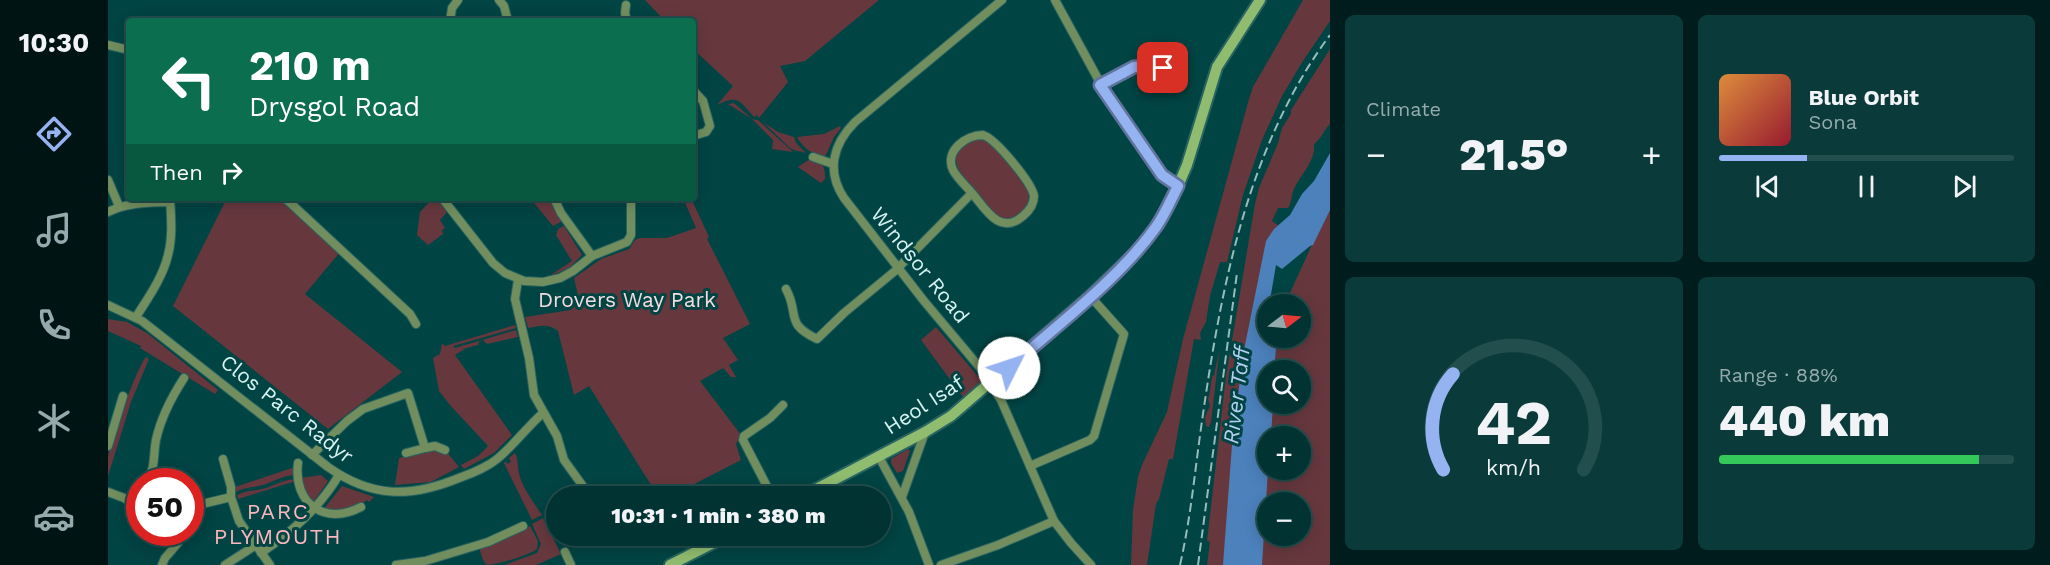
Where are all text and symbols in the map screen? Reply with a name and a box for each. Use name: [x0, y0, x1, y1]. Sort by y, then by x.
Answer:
text: 10:30: [19, 27, 89, 59]
text: 210 m: [249, 41, 371, 90]
icon: left: [150, 42, 228, 120]
pin: [1137, 42, 1188, 93]
icon: arrive: [1146, 51, 1179, 84]
text: Blue Orbit: [1809, 85, 1919, 110]
text: Drysgol Road: [249, 91, 420, 123]
text: Climate: [1366, 97, 1441, 121]
text: Sona: [1809, 110, 1857, 134]
icon: directions: [33, 113, 75, 155]
text: 21.5°: [1459, 128, 1569, 181]
text: −: [1366, 135, 1386, 174]
text: +: [1642, 135, 1661, 174]
icon: right: [215, 156, 248, 189]
text: Then: [150, 160, 203, 185]
icon: previous: [1751, 170, 1784, 203]
icon: pause: [1850, 170, 1883, 203]
icon: next: [1948, 170, 1981, 203]
street label: Windsor Road: [866, 202, 975, 328]
icon: music: [33, 209, 75, 251]
park label: Drovers Way Park: [538, 287, 716, 312]
north arrow: [1257, 294, 1311, 348]
map controls: [1257, 294, 1311, 546]
icon: phone: [33, 304, 75, 346]
position arrow: [977, 336, 1041, 400]
water label: River Taff: [1218, 342, 1255, 445]
street label: Clos Parc Radyr: [216, 349, 359, 469]
button: search: [1257, 360, 1311, 414]
text: Range · 88%: [1719, 363, 1838, 387]
street label: Heol Isaf: [879, 370, 968, 440]
text: 42: [1475, 386, 1552, 459]
text: 440 km: [1719, 394, 1890, 447]
icon: climate: [33, 400, 75, 442]
button: +: [1257, 426, 1311, 480]
text: km/h: [1486, 456, 1541, 481]
speed limit sign: 50: [126, 468, 204, 546]
button: −: [1257, 492, 1311, 546]
icon: car: [33, 496, 75, 538]
district label: PARC PLYMOUTH: [214, 499, 342, 549]
text: 10:31 · 1 min · 380 m: [611, 503, 826, 528]

